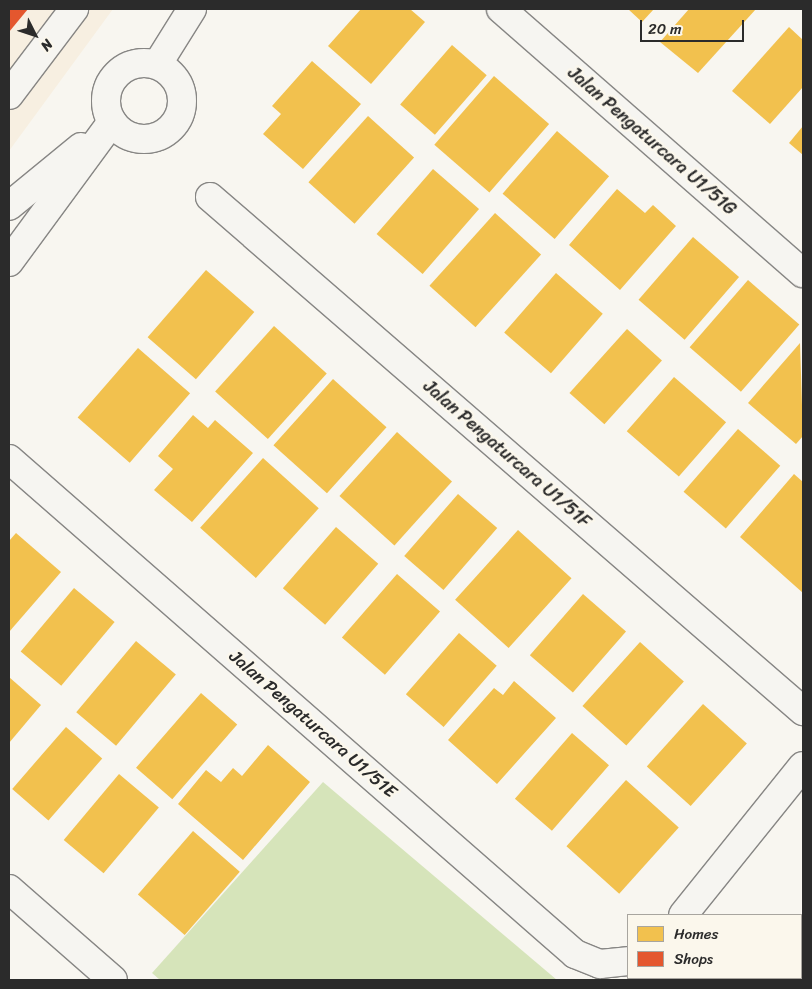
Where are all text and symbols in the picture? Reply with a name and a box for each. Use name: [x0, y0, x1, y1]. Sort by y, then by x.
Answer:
north arrow: [10, 10, 60, 60]
scale bar: [642, 10, 746, 42]
text: 20 m: [648, 16, 682, 42]
text: N: [34, 33, 59, 57]
street label: Jalan Pengaturcara U1/51G: [563, 62, 741, 220]
street label: Jalan Pengaturcara U1/51F: [419, 375, 595, 533]
street label: Jalan Pengaturcara U1/51E: [225, 645, 401, 803]
legend: [627, 914, 802, 979]
text: Homes: [674, 921, 718, 947]
text: Shops: [674, 946, 713, 972]

